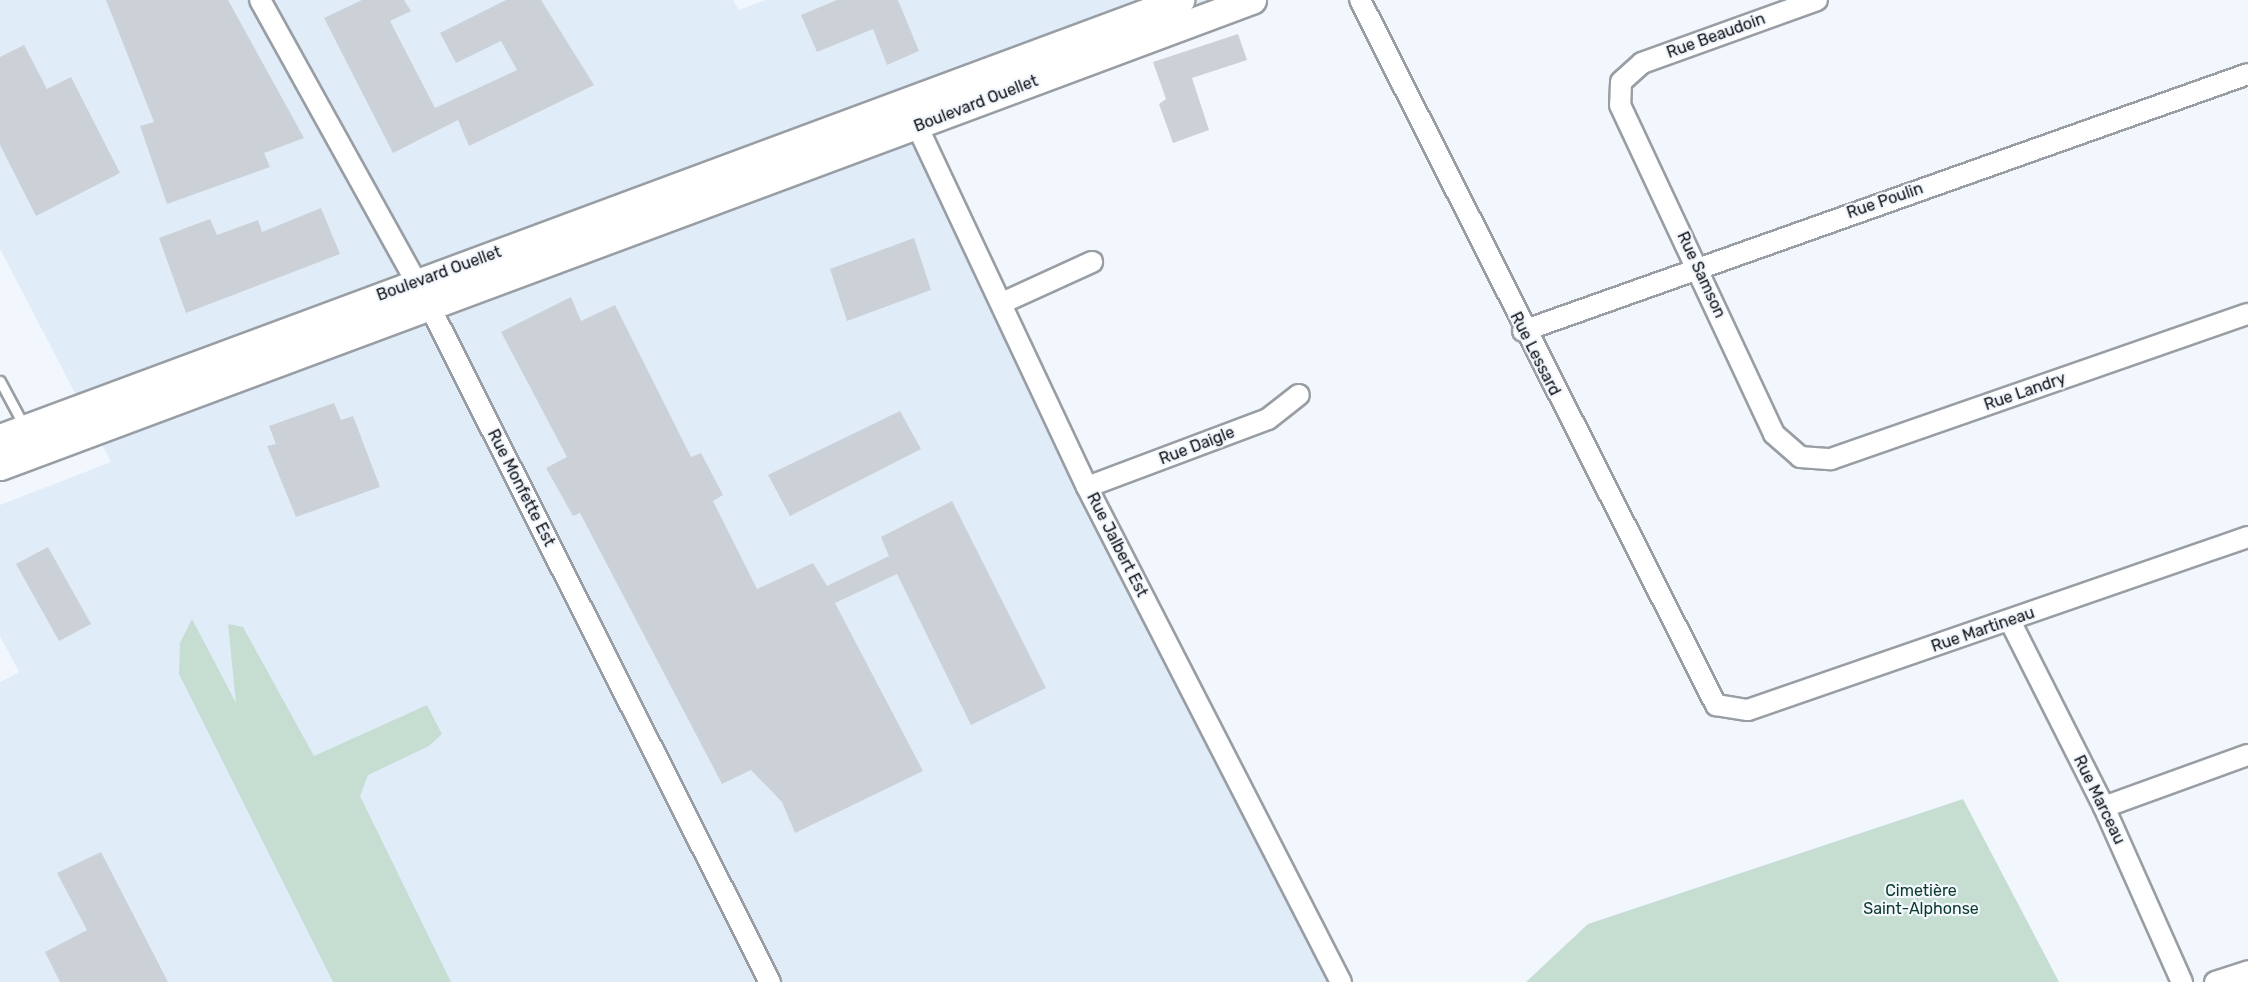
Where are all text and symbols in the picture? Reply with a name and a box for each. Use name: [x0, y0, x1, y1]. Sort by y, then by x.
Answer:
street label: Rue Beaudoin: [1664, 9, 1768, 63]
street label: Boulevard Ouellet: [911, 72, 1041, 136]
street label: Rue Poulin: [1844, 179, 1926, 223]
street label: Rue Samson: [1673, 229, 1729, 321]
street label: Boulevard Ouellet: [374, 243, 504, 305]
street label: Rue Lessard: [1506, 309, 1564, 399]
street label: Rue Landry: [1982, 369, 2068, 415]
street label: Rue Daigle: [1157, 423, 1237, 469]
street label: Rue Monfette Est: [483, 426, 559, 550]
street label: Rue Jalbert Est: [1082, 490, 1152, 600]
street label: Rue Martineau: [1929, 603, 2037, 657]
street label: Rue Marceau: [2069, 752, 2129, 848]
park label: Cimetière Saint-Alphonse: [1863, 881, 1979, 919]

